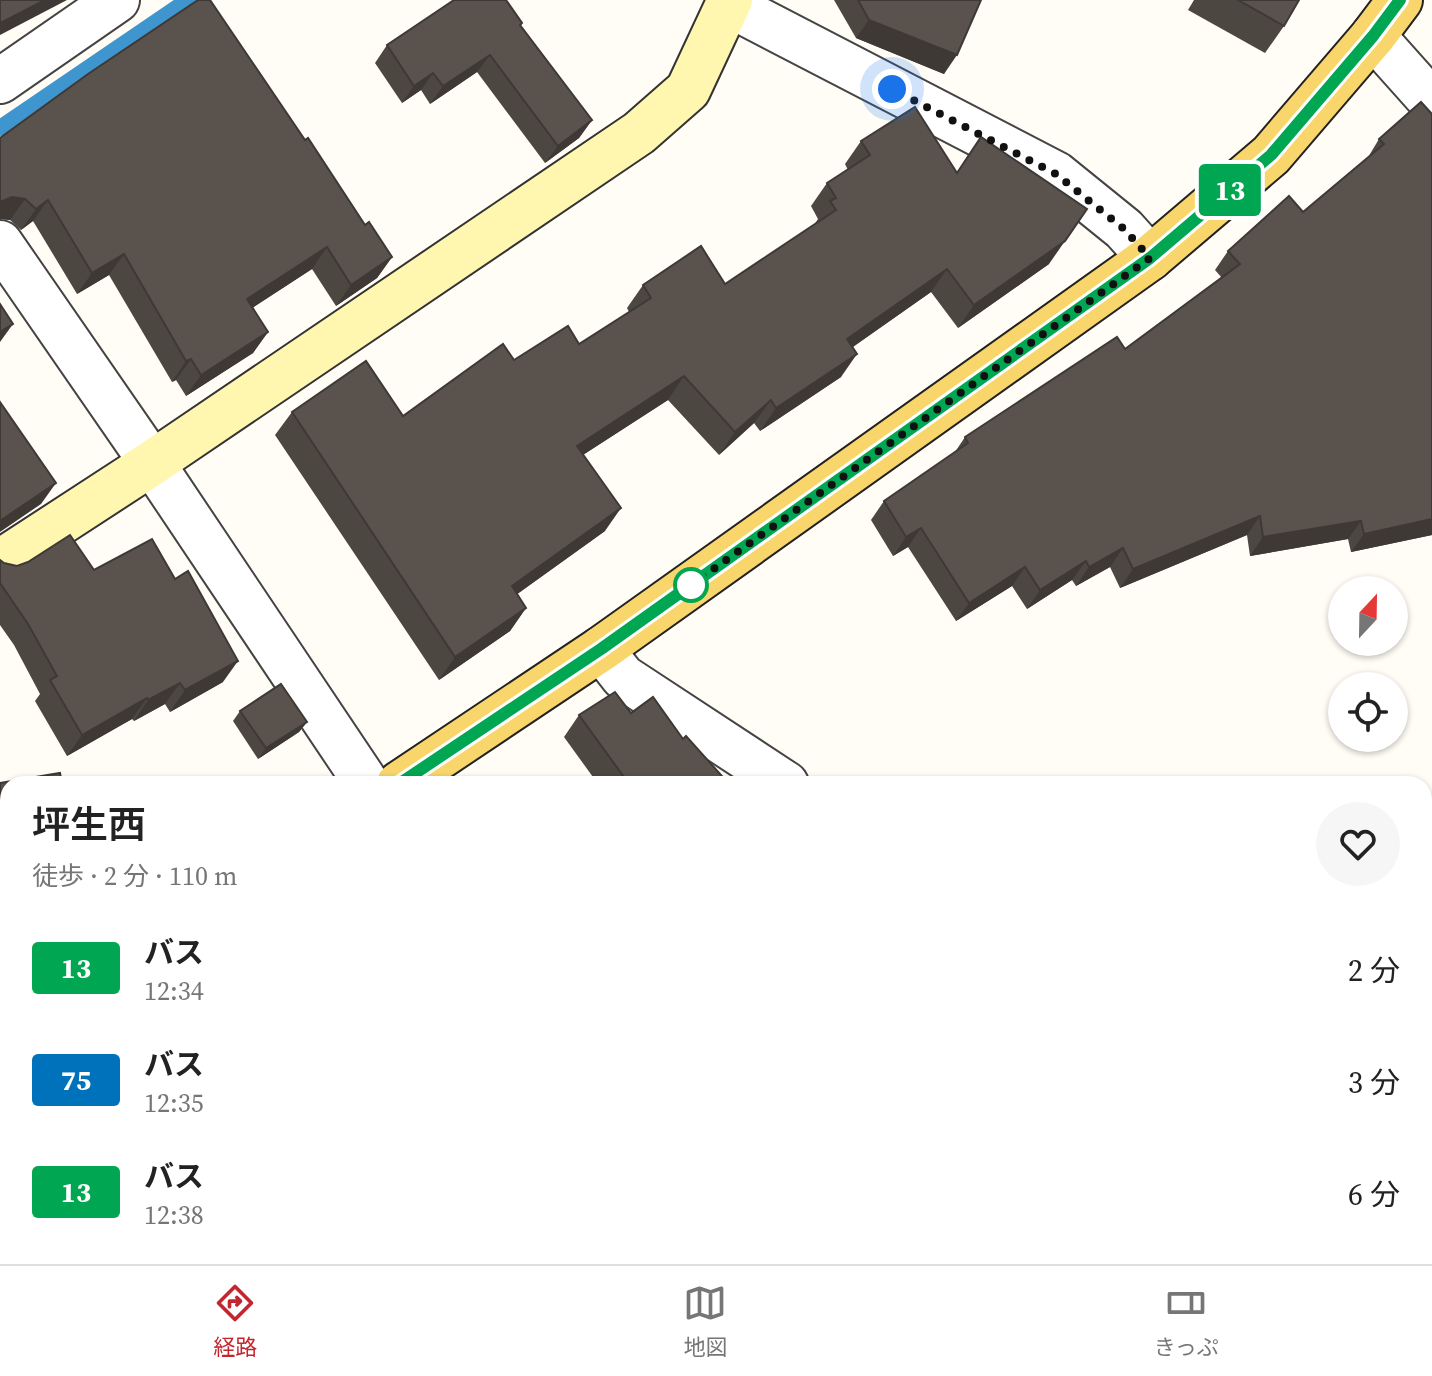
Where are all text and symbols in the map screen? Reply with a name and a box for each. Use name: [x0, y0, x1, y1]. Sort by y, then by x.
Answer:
your location: [872, 69, 912, 109]
line badge: 13: [1194, 164, 1266, 216]
text: 13: [1215, 171, 1245, 209]
unlabelled marker: [674, 568, 708, 602]
north arrow: [1328, 576, 1408, 656]
map controls: [1328, 576, 1408, 752]
button: locate: [1328, 672, 1408, 752]
text: 坪生西: [32, 799, 146, 851]
button: heart: [1316, 802, 1400, 886]
text: 徒歩 · 2 分 · 110 m: [32, 858, 237, 894]
text: バス: [144, 932, 204, 973]
text: 13: [61, 949, 91, 987]
text: 2 分: [1348, 950, 1400, 991]
text: 12:34: [144, 973, 204, 1009]
text: バス: [144, 1044, 204, 1085]
text: 75: [61, 1061, 91, 1099]
text: 3 分: [1348, 1062, 1400, 1103]
text: 12:35: [144, 1085, 204, 1121]
text: バス: [144, 1156, 204, 1197]
text: 13: [61, 1173, 91, 1211]
text: 6 分: [1348, 1174, 1400, 1215]
text: 12:38: [144, 1197, 204, 1233]
tab: 経路: [213, 1281, 257, 1362]
tab: 地図: [683, 1281, 727, 1362]
tab: きっぷ: [1154, 1281, 1219, 1362]

